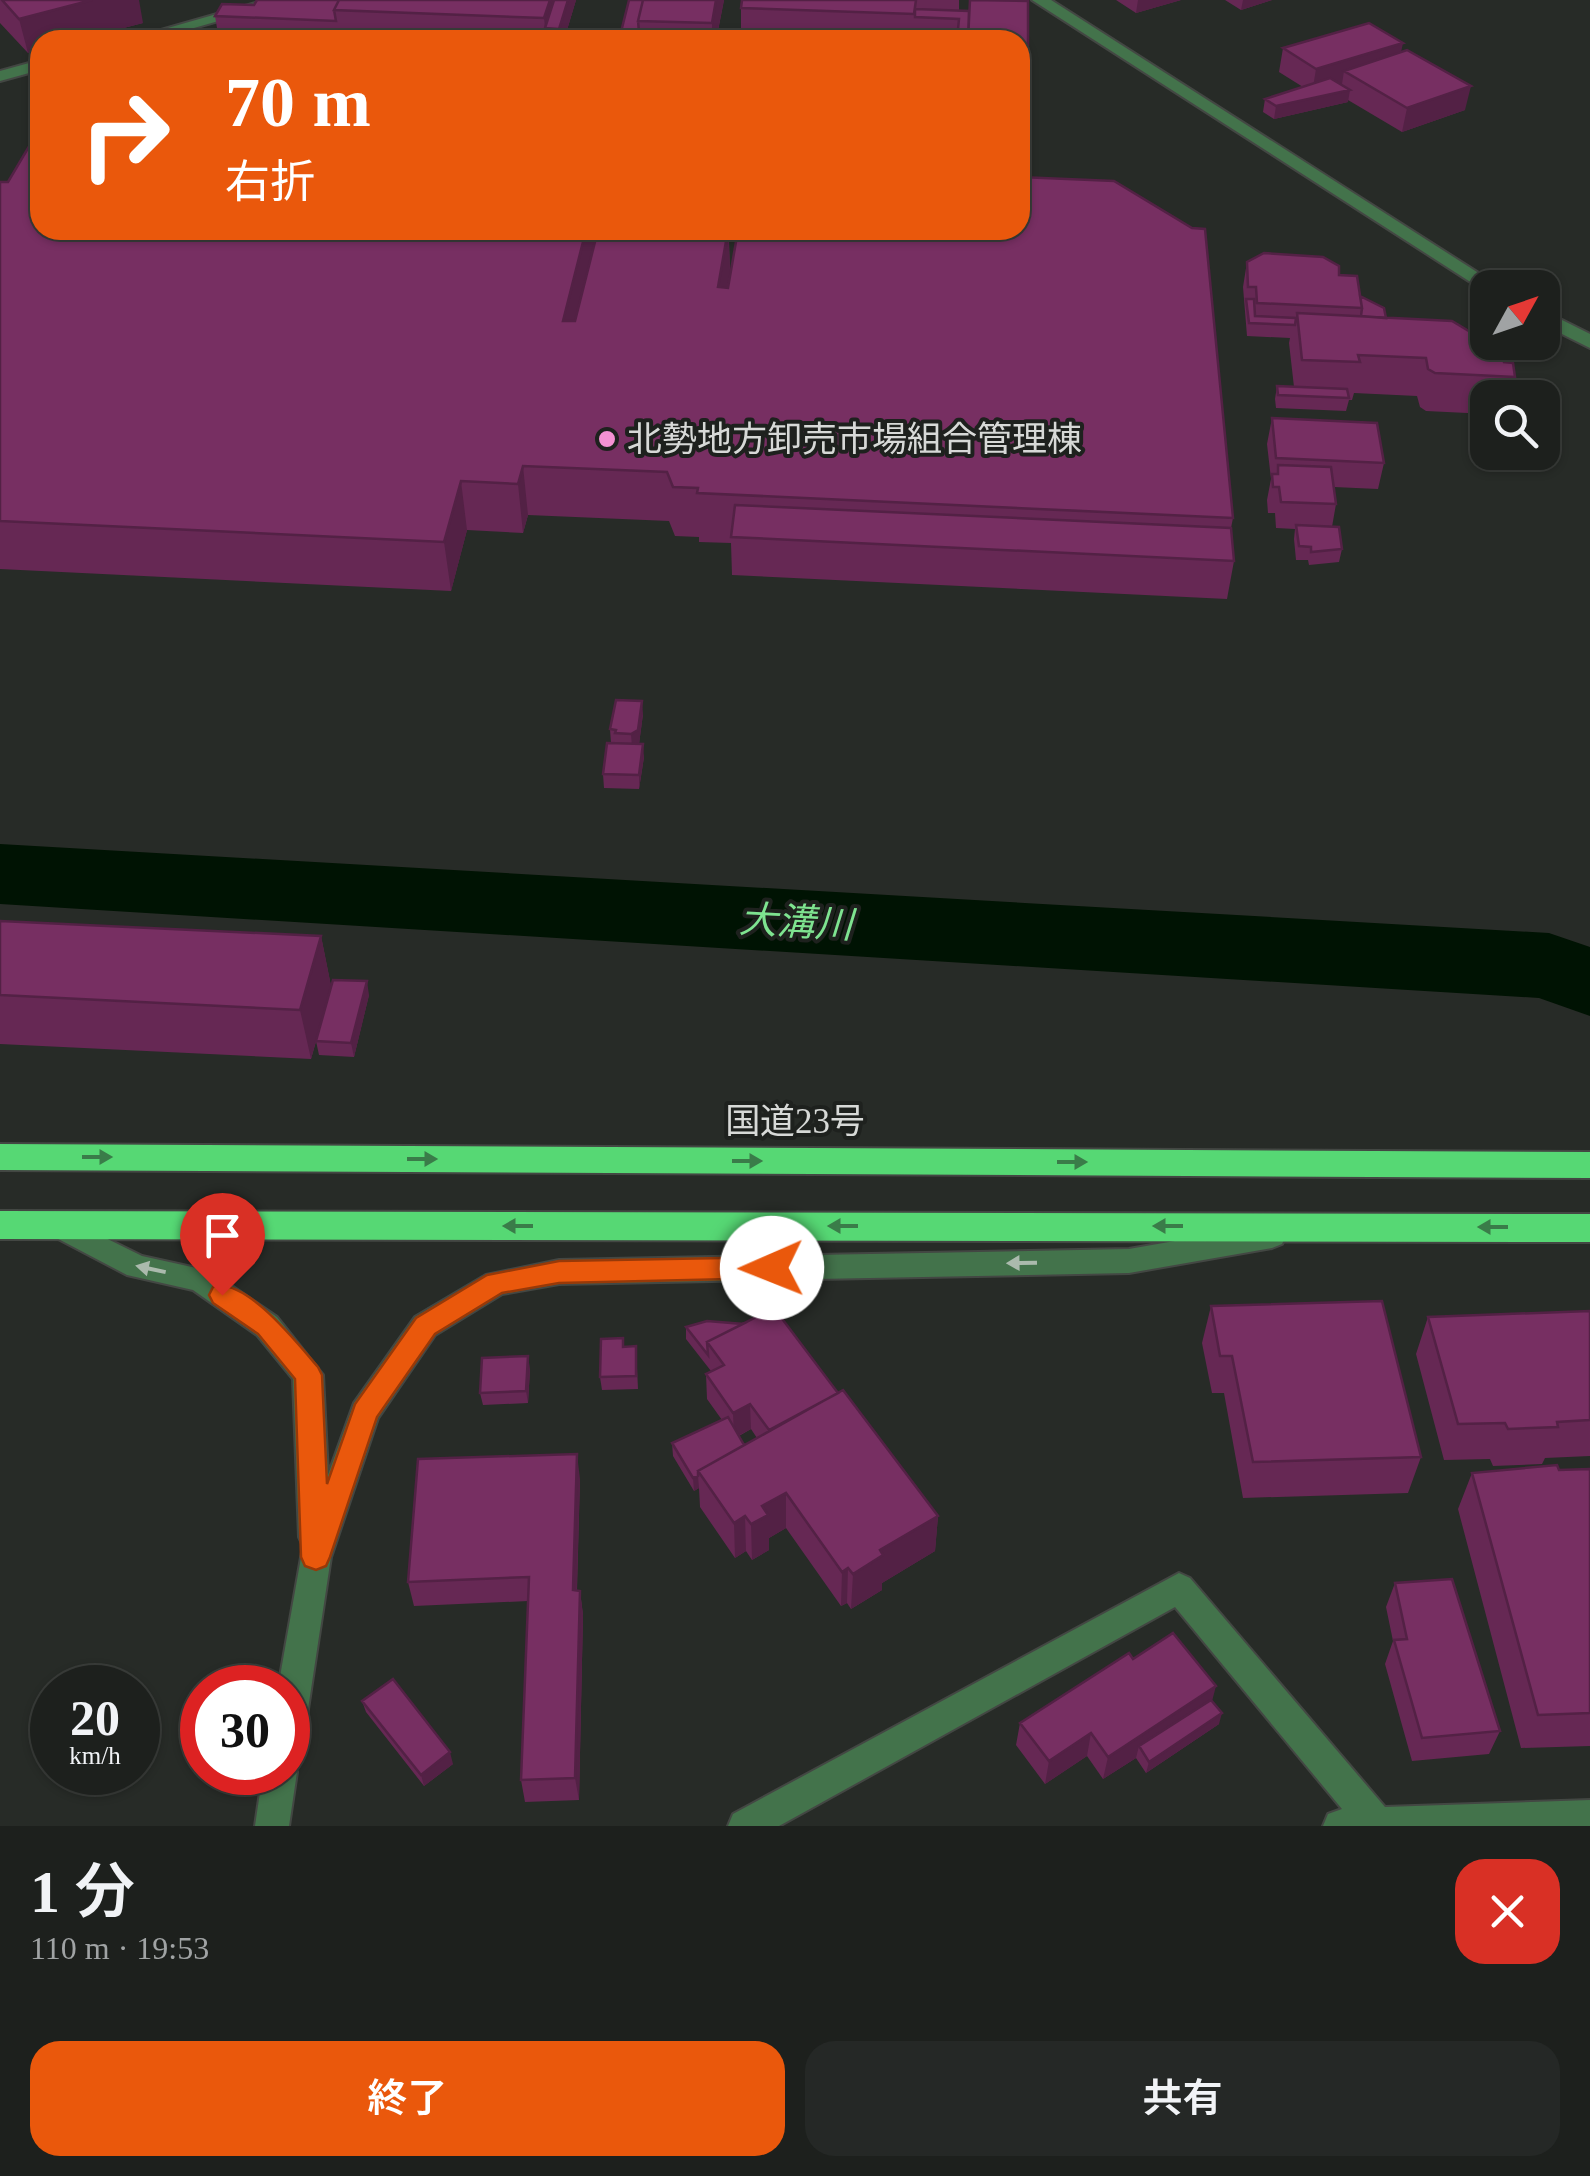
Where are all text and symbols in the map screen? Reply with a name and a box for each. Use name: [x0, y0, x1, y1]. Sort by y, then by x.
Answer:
text: 70 m: [225, 64, 371, 141]
icon: right: [60, 70, 190, 200]
text: 右折: [225, 157, 315, 207]
north arrow: [1470, 270, 1560, 360]
map controls: [1470, 270, 1560, 470]
button: search: [1470, 380, 1560, 470]
place label: 北勢地方卸売市場組合管理棟: [627, 420, 1082, 459]
marker: 北勢地方卸売市場組合管理棟: [596, 428, 618, 450]
water label: 大溝川: [738, 898, 858, 946]
street label: 国道23号: [725, 1102, 865, 1141]
one-way arrow: [82, 1149, 114, 1165]
one-way arrow: [407, 1151, 439, 1167]
one-way arrow: [732, 1153, 764, 1169]
one-way arrow: [1057, 1154, 1089, 1170]
pin: [180, 1193, 265, 1296]
icon: arrive: [195, 1208, 250, 1263]
position arrow: [720, 1216, 824, 1320]
one-way arrow: [501, 1218, 533, 1234]
one-way arrow: [826, 1218, 858, 1234]
one-way arrow: [1151, 1218, 1183, 1234]
one-way arrow: [1476, 1219, 1508, 1235]
one-way arrow: [1006, 1255, 1038, 1271]
one-way arrow: [135, 1261, 166, 1277]
speed limit sign: 30: [180, 1665, 310, 1795]
text: 20: [70, 1690, 120, 1746]
text: km/h: [69, 1742, 121, 1769]
text: 1 分: [30, 1859, 135, 1925]
button: close: [1455, 1859, 1560, 1964]
text: 110 m · 19:53: [30, 1930, 209, 1966]
button: 終了: [30, 2041, 785, 2156]
button: 共有: [805, 2041, 1560, 2156]

